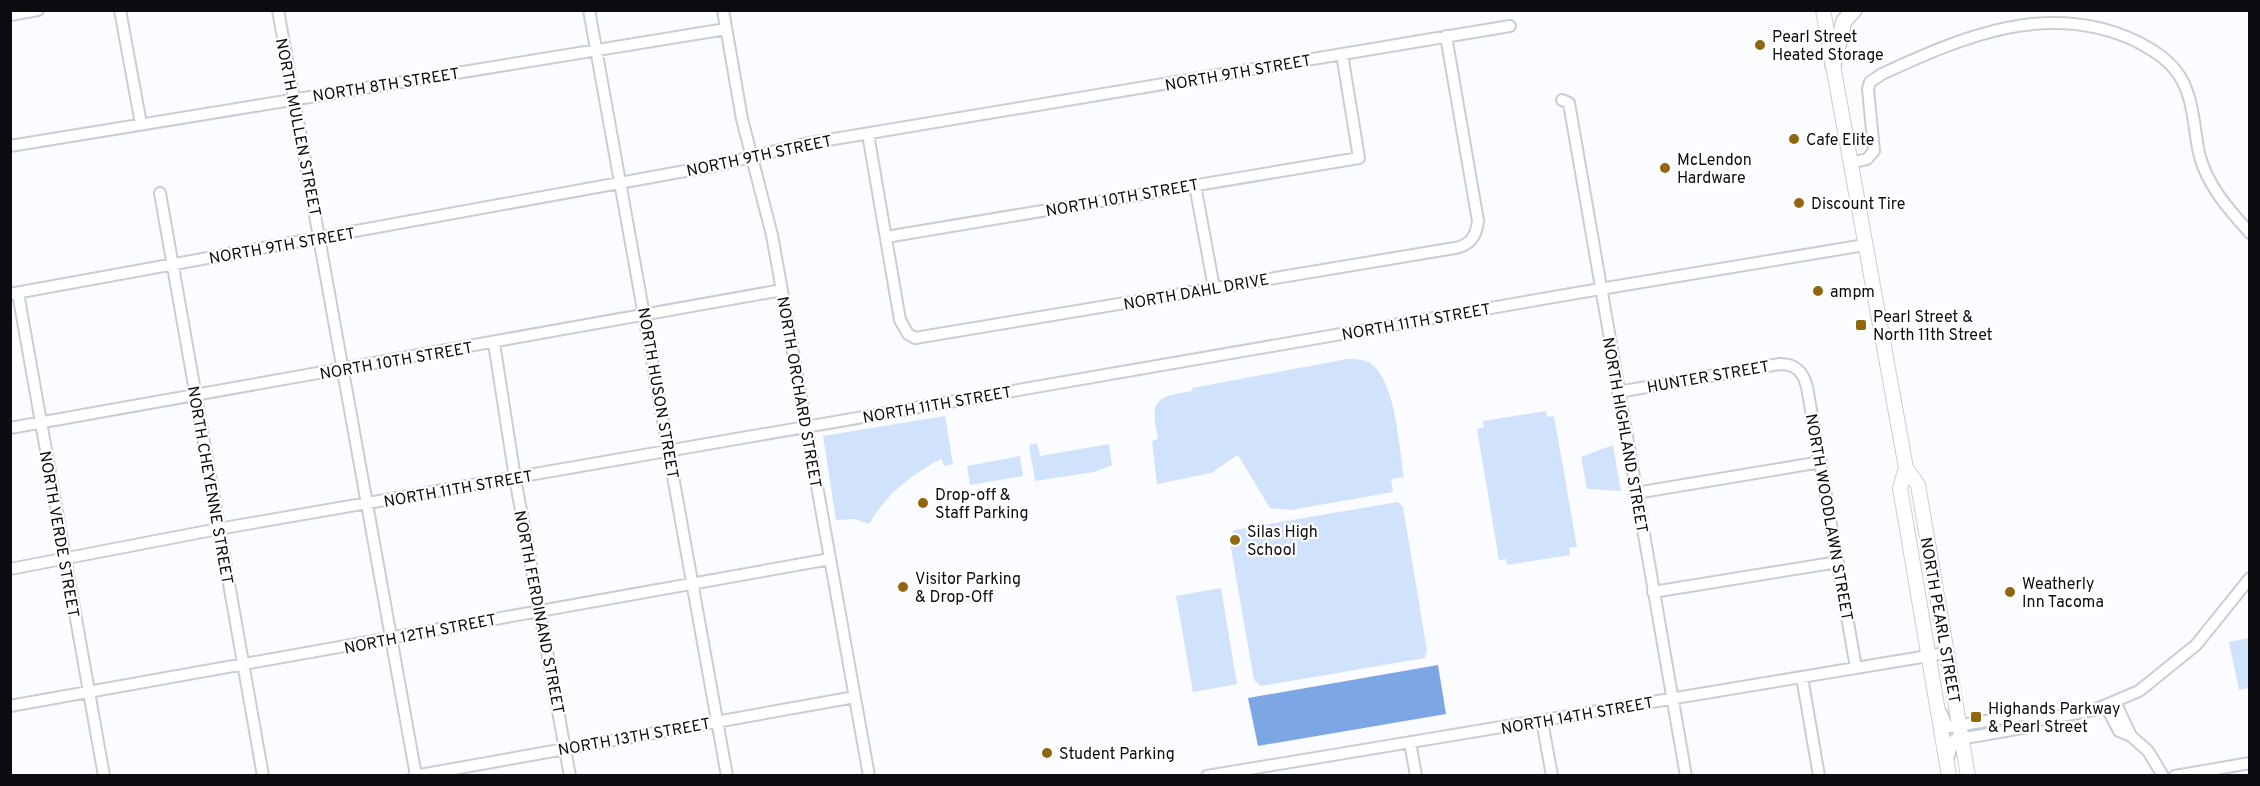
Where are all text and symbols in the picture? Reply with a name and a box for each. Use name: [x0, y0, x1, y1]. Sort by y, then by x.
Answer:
place label: Pearl Street Heated Storage: [1772, 28, 1884, 66]
street label: NORTH MULLEN STREET: [270, 36, 324, 218]
marker: Pearl Street Heated Storage: [1753, 38, 1767, 52]
street label: NORTH 9TH STREET: [1164, 51, 1313, 97]
street label: NORTH 8TH STREET: [311, 64, 461, 107]
place label: Cafe Elite: [1806, 131, 1874, 151]
street label: NORTH 9TH STREET: [685, 132, 834, 182]
marker: Cafe Elite: [1787, 132, 1801, 146]
place label: McLendon Hardware: [1677, 151, 1752, 189]
marker: McLendon Hardware: [1658, 161, 1672, 175]
street label: NORTH 10TH STREET: [1044, 176, 1200, 222]
place label: Discount Tire: [1811, 195, 1905, 215]
marker: Discount Tire: [1792, 196, 1806, 210]
street label: NORTH 9TH STREET: [208, 224, 357, 270]
street label: NORTH DAHL DRIVE: [1122, 270, 1271, 316]
place label: ampm: [1830, 283, 1875, 303]
marker: ampm: [1811, 284, 1825, 298]
street label: NORTH ORCHARD STREET: [771, 295, 825, 490]
street label: NORTH 11TH STREET: [1340, 300, 1492, 346]
street label: NORTH HUSON STREET: [632, 306, 682, 481]
place label: Pearl Street & North 11th Street: [1873, 308, 1993, 346]
marker: Pearl Street & North 11th Street: [1854, 318, 1868, 332]
street label: NORTH HIGHLAND STREET: [1597, 336, 1651, 535]
street label: NORTH 10TH STREET: [318, 339, 474, 385]
street label: HUNTER STREET: [1645, 357, 1771, 399]
street label: NORTH 11TH STREET: [861, 383, 1013, 429]
street label: NORTH CHEYENNE STREET: [182, 385, 236, 586]
street label: NORTH WOODLAWN STREET: [1800, 412, 1856, 622]
street label: NORTH VERDE STREET: [34, 450, 83, 619]
street label: NORTH 11TH STREET: [382, 467, 534, 513]
place label: Drop-off & Staff Parking: [935, 486, 1029, 524]
marker: Drop-off & Staff Parking: [916, 496, 930, 510]
street label: NORTH FERDINAND STREET: [508, 509, 568, 716]
place label: Silas High School: [1247, 523, 1318, 561]
marker: Silas High School: [1228, 533, 1242, 547]
street label: NORTH PEARL STREET: [1915, 536, 1963, 705]
place label: Visitor Parking & Drop-Off: [915, 570, 1021, 608]
place label: Weatherly Inn Tacoma: [2022, 575, 2104, 613]
marker: Visitor Parking & Drop-Off: [896, 580, 910, 594]
marker: Weatherly Inn Tacoma: [2003, 585, 2017, 599]
street label: NORTH 12TH STREET: [342, 610, 498, 660]
street label: NORTH 14TH STREET: [1500, 694, 1655, 740]
place label: Highands Parkway & Pearl Street: [1988, 700, 2120, 738]
marker: Highands Parkway & Pearl Street: [1969, 710, 1983, 724]
street label: NORTH 13TH STREET: [556, 715, 712, 761]
place label: Student Parking: [1059, 745, 1175, 765]
marker: Student Parking: [1040, 746, 1054, 760]

